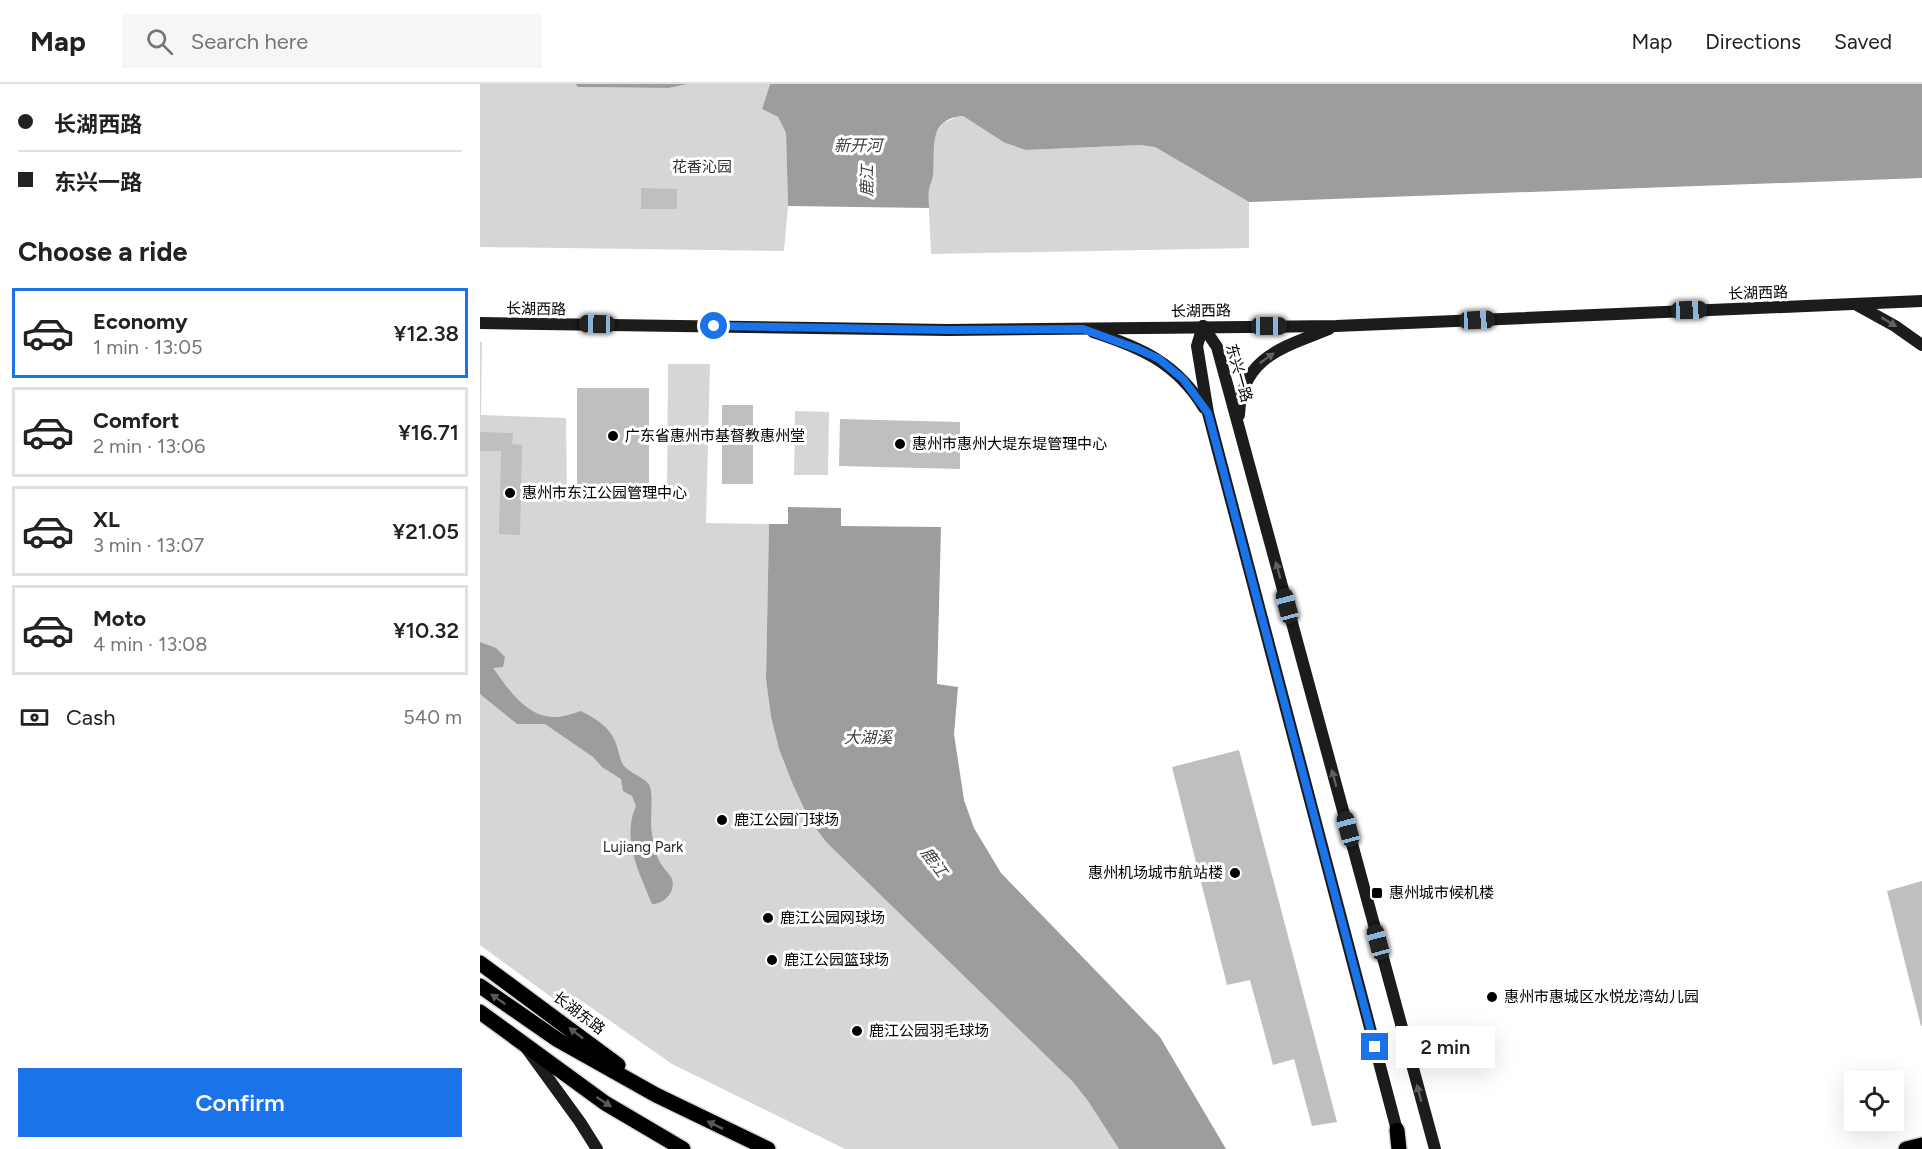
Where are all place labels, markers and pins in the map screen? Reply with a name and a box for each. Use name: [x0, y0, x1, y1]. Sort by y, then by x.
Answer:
place label: 广东省惠州市基督教惠州堂: [625, 427, 805, 445]
marker: 广东省惠州市基督教惠州堂: [606, 429, 620, 443]
place label: 惠州市惠州大堤东堤管理中心: [912, 435, 1107, 453]
marker: 惠州市惠州大堤东堤管理中心: [893, 437, 907, 451]
place label: 惠州市东江公园管理中心: [522, 484, 687, 502]
marker: 惠州市东江公园管理中心: [503, 486, 517, 500]
place label: 鹿江公园门球场: [734, 811, 839, 829]
marker: 鹿江公园门球场: [715, 813, 729, 827]
place label: 惠州机场城市航站楼: [1088, 864, 1223, 882]
marker: 惠州机场城市航站楼: [1228, 866, 1242, 880]
place label: 惠州城市候机楼: [1389, 884, 1494, 902]
marker: 惠州城市候机楼: [1370, 886, 1384, 900]
place label: 鹿江公园网球场: [780, 909, 885, 927]
marker: 鹿江公园网球场: [761, 911, 775, 925]
place label: 鹿江公园篮球场: [784, 951, 889, 969]
marker: 鹿江公园篮球场: [765, 953, 779, 967]
place label: 惠州市惠城区水悦龙湾幼儿园: [1504, 988, 1699, 1006]
marker: 惠州市惠城区水悦龙湾幼儿园: [1485, 990, 1499, 1004]
place label: 鹿江公园羽毛球场: [869, 1022, 989, 1040]
marker: 鹿江公园羽毛球场: [850, 1024, 864, 1038]

